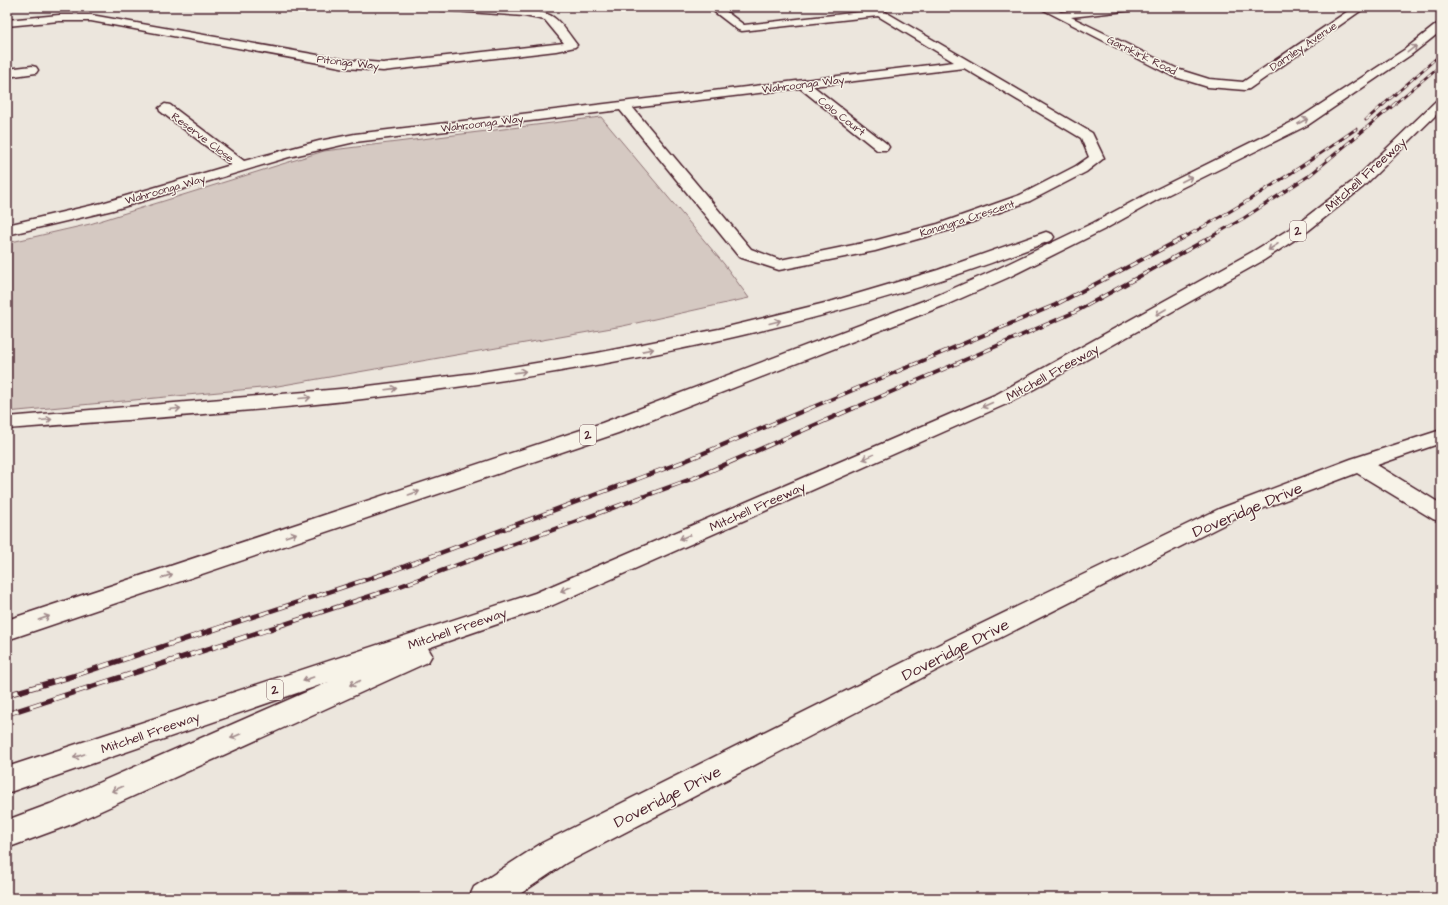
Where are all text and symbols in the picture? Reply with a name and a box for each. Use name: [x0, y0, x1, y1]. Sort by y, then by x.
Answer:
street label: Darnley Avenue: [1267, 18, 1340, 75]
street label: Garnkirk Road: [1104, 32, 1179, 79]
one-way arrow: [1406, 45, 1417, 53]
street label: Pitonga Way: [316, 51, 380, 75]
street label: Wahroonga Way: [761, 72, 845, 98]
street label: Colo Court: [815, 93, 869, 140]
street label: Reserve Close: [168, 109, 237, 166]
street label: Wahroonga Way: [440, 111, 524, 137]
one-way arrow: [1297, 116, 1309, 124]
street label: Mitchell Freeway: [1321, 133, 1411, 217]
street label: Wahroonga Way: [123, 171, 207, 209]
one-way arrow: [1181, 175, 1193, 182]
street label: Kanangra Crescent: [918, 196, 1017, 242]
road number: 2: [1290, 221, 1306, 241]
one-way arrow: [1267, 243, 1279, 251]
one-way arrow: [1155, 308, 1167, 316]
one-way arrow: [769, 318, 782, 326]
street label: Mitchell Freeway: [1003, 340, 1103, 407]
one-way arrow: [641, 346, 654, 354]
one-way arrow: [513, 368, 526, 376]
one-way arrow: [384, 385, 397, 393]
one-way arrow: [298, 394, 311, 402]
one-way arrow: [982, 402, 994, 410]
one-way arrow: [168, 406, 181, 413]
one-way arrow: [39, 416, 52, 423]
road number: 2: [580, 425, 596, 445]
one-way arrow: [863, 454, 875, 462]
street label: Doveridge Drive: [1189, 477, 1307, 544]
street label: Mitchell Freeway: [706, 478, 809, 537]
one-way arrow: [407, 489, 419, 497]
one-way arrow: [284, 531, 297, 538]
one-way arrow: [679, 534, 691, 541]
one-way arrow: [161, 572, 174, 579]
one-way arrow: [560, 586, 572, 593]
street label: Mitchell Freeway: [405, 604, 509, 655]
one-way arrow: [38, 613, 50, 621]
street label: Doveridge Drive: [898, 613, 1014, 687]
one-way arrow: [302, 675, 314, 683]
road number: 2: [267, 680, 283, 700]
one-way arrow: [349, 680, 361, 687]
street label: Mitchell Freeway: [98, 708, 202, 759]
one-way arrow: [230, 733, 242, 740]
one-way arrow: [72, 753, 85, 760]
street label: Doveridge Drive: [610, 760, 726, 834]
one-way arrow: [112, 786, 124, 793]

